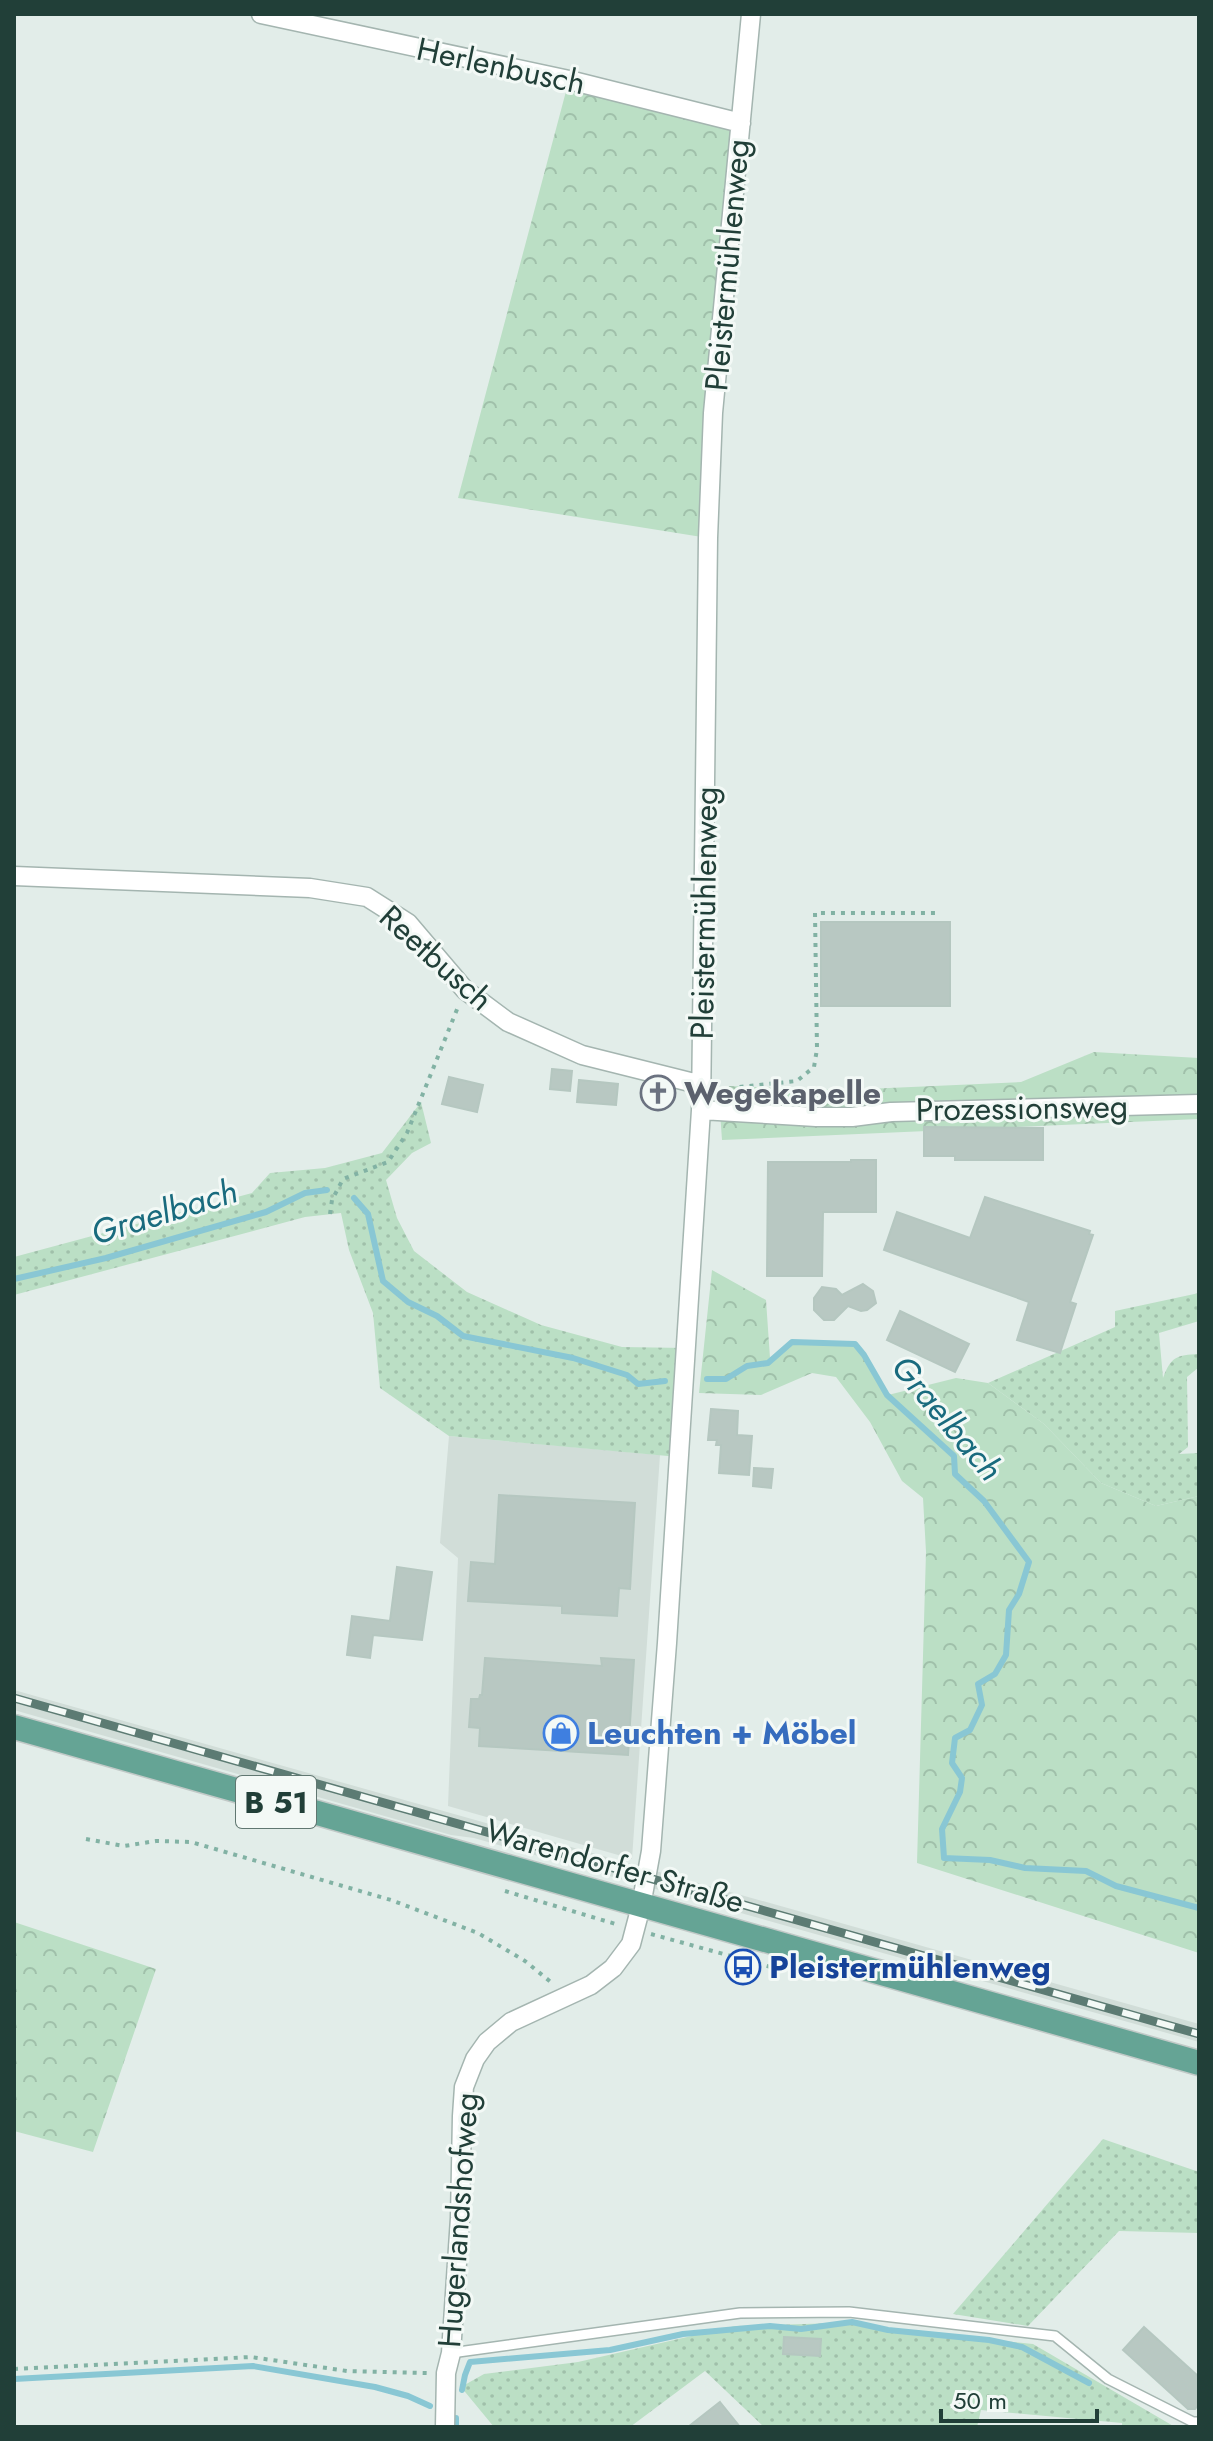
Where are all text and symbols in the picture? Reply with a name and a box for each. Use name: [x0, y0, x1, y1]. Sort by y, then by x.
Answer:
street label: Herlenbusch: [413, 26, 589, 106]
street label: Pleistermühlenweg: [693, 137, 761, 393]
street label: Pleistermühlenweg: [679, 786, 729, 1040]
street label: Reetbusch: [369, 895, 503, 1021]
place label: Wegekapelle: [684, 1070, 881, 1116]
church icon: Wegekapelle: [639, 1074, 677, 1112]
street label: Prozessionsweg: [915, 1083, 1129, 1133]
water label: Graelbach: [85, 1167, 243, 1257]
water label: Graelbach: [880, 1344, 1014, 1492]
place label: Leuchten + Möbel: [587, 1710, 856, 1756]
shop icon: Leuchten + Möbel: [542, 1714, 580, 1752]
road number: B 51: [236, 1776, 316, 1828]
street label: Warendorfer Straße: [480, 1807, 750, 1925]
place label: Pleistermühlenweg: [769, 1944, 1051, 1990]
bus stop icon: Pleistermühlenweg: [724, 1948, 762, 1986]
street label: Hugerlandshofweg: [426, 2091, 490, 2349]
scale bar: [941, 2373, 1097, 2423]
text: 50 m: [953, 2383, 1007, 2418]

